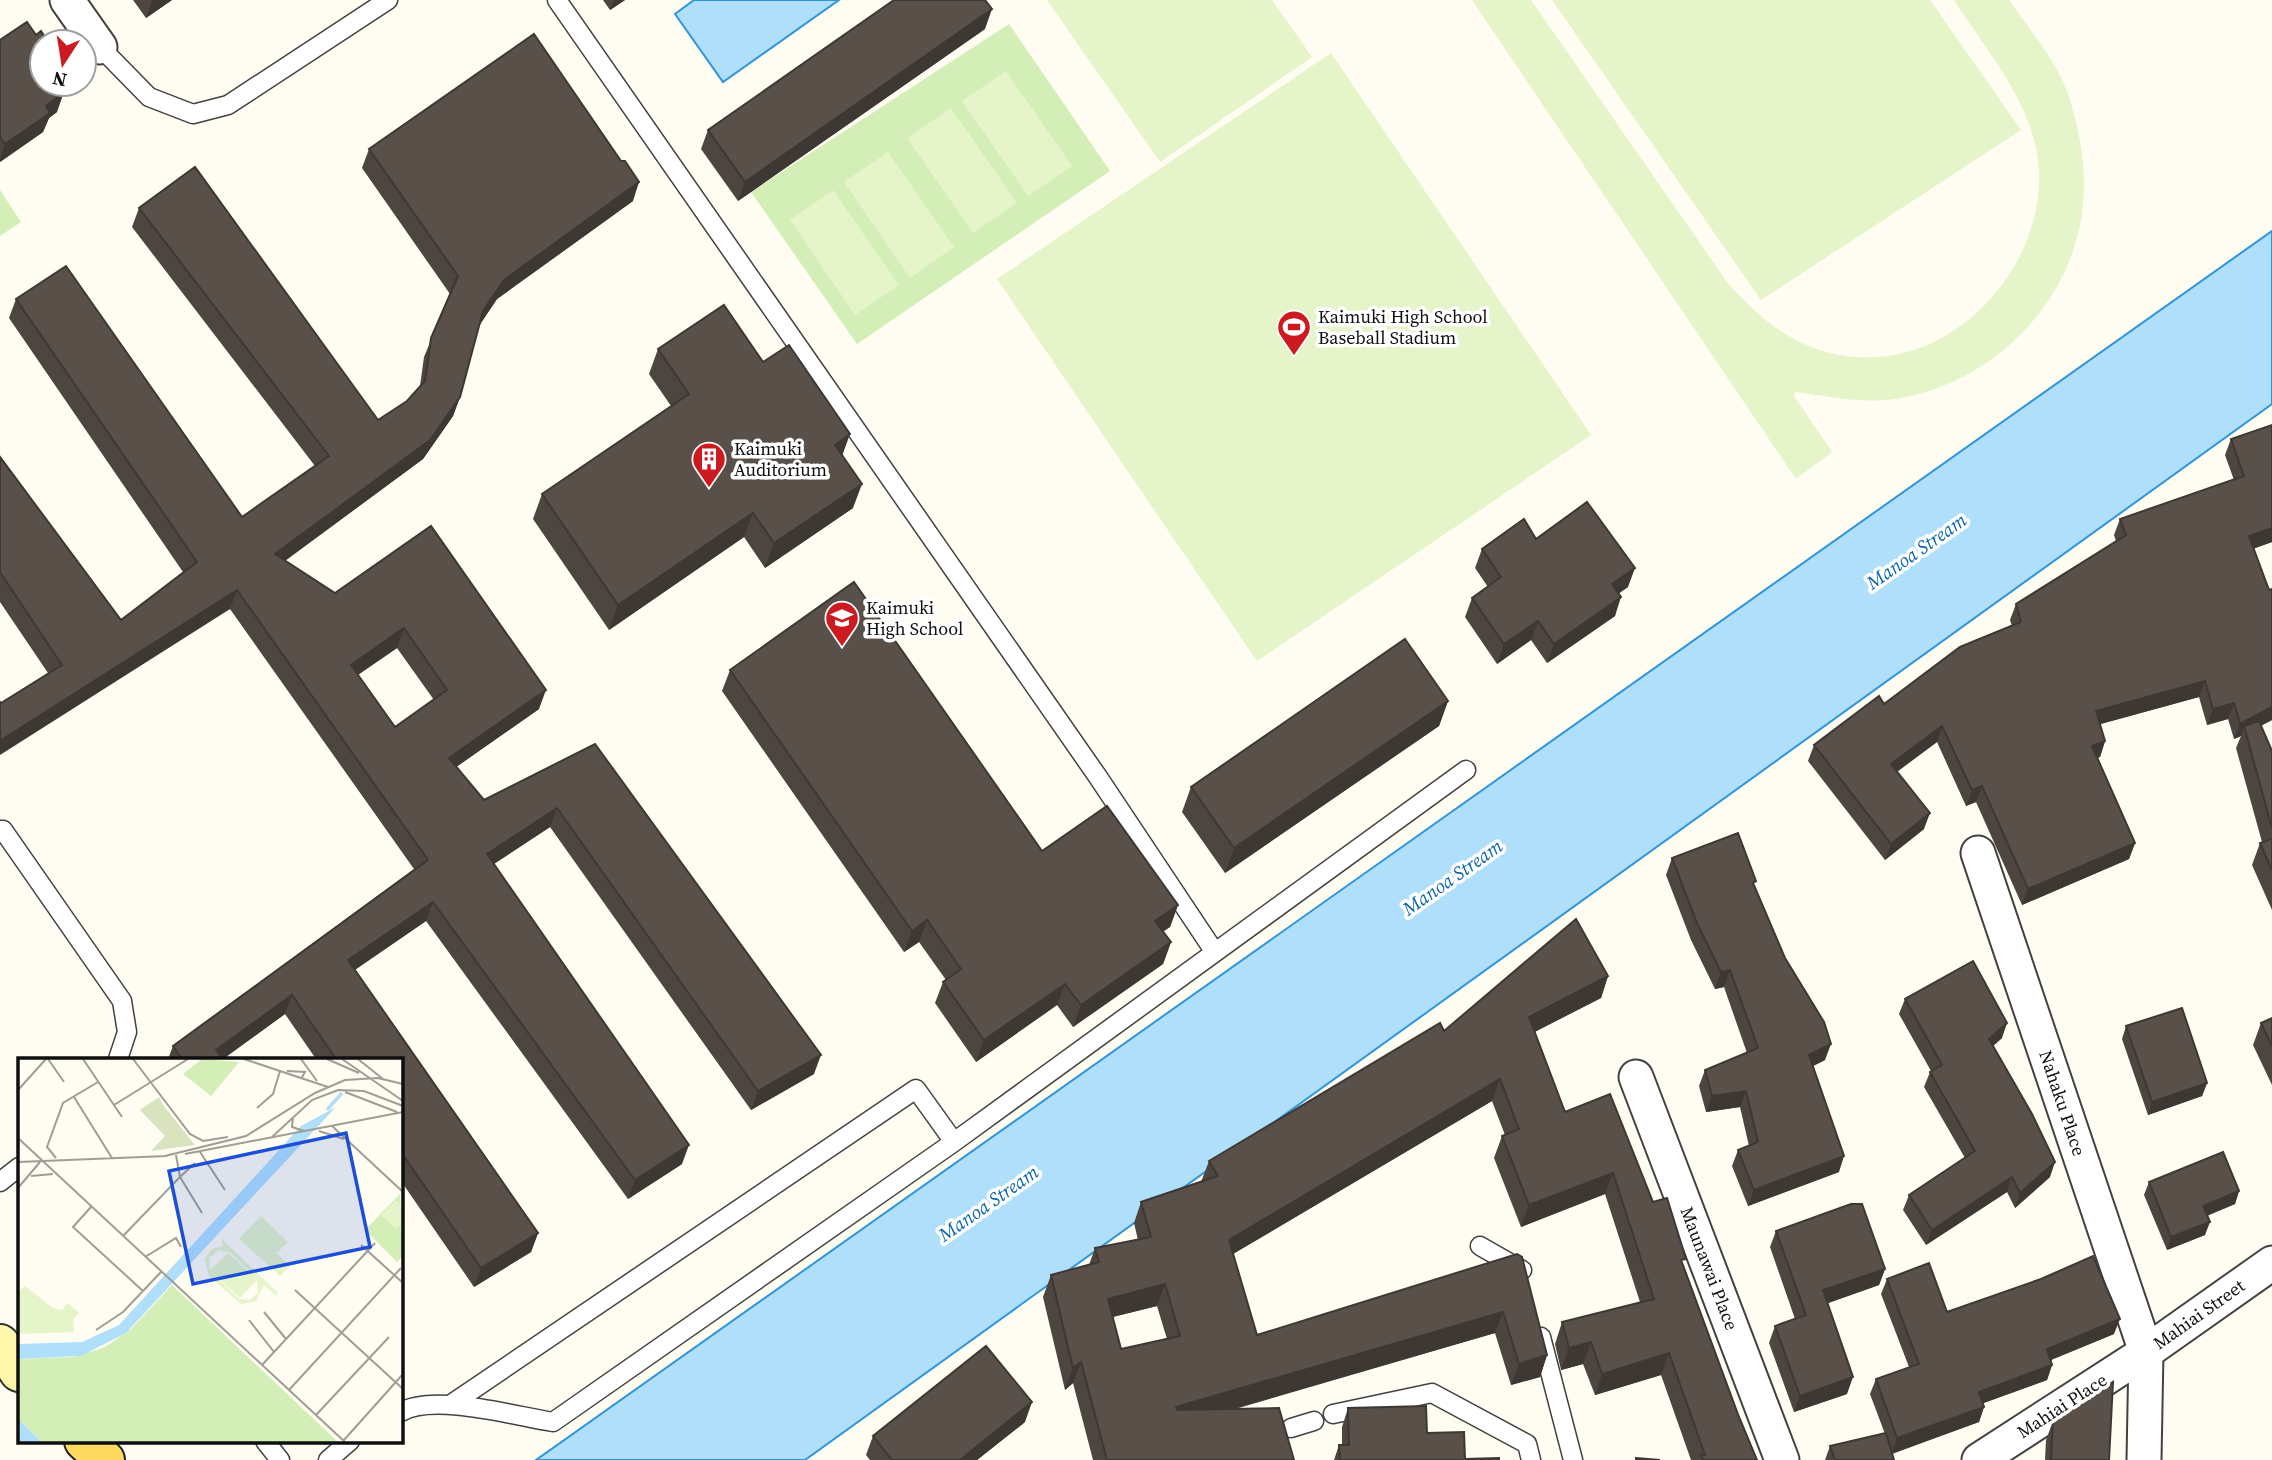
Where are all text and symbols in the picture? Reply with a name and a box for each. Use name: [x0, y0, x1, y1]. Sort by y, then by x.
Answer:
north arrow: [28, 28, 98, 98]
text: N: [50, 65, 69, 94]
place label: Kaimuki High School Baseball Stadium: [1318, 304, 1488, 350]
sports icon: Kaimuki High School Baseball Stadium: [1275, 308, 1313, 357]
place label: Kaimuki Auditorium: [734, 436, 827, 482]
building icon: Kaimuki Auditorium: [690, 440, 728, 489]
water label: Manoa Stream: [1860, 507, 1972, 596]
place label: Kaimuki High School: [866, 595, 963, 641]
school or university icon: Kaimuki High School: [823, 599, 861, 648]
water label: Manoa Stream: [1396, 833, 1508, 922]
street label: Nahaku Place: [2033, 1047, 2092, 1159]
inset map: [18, 1058, 402, 1442]
water label: Manoa Stream: [932, 1159, 1044, 1248]
street label: Maunawai Place: [1675, 1203, 1744, 1334]
street label: Mahiai Street: [2148, 1273, 2250, 1355]
street label: Mahiai Place: [2012, 1367, 2112, 1444]

